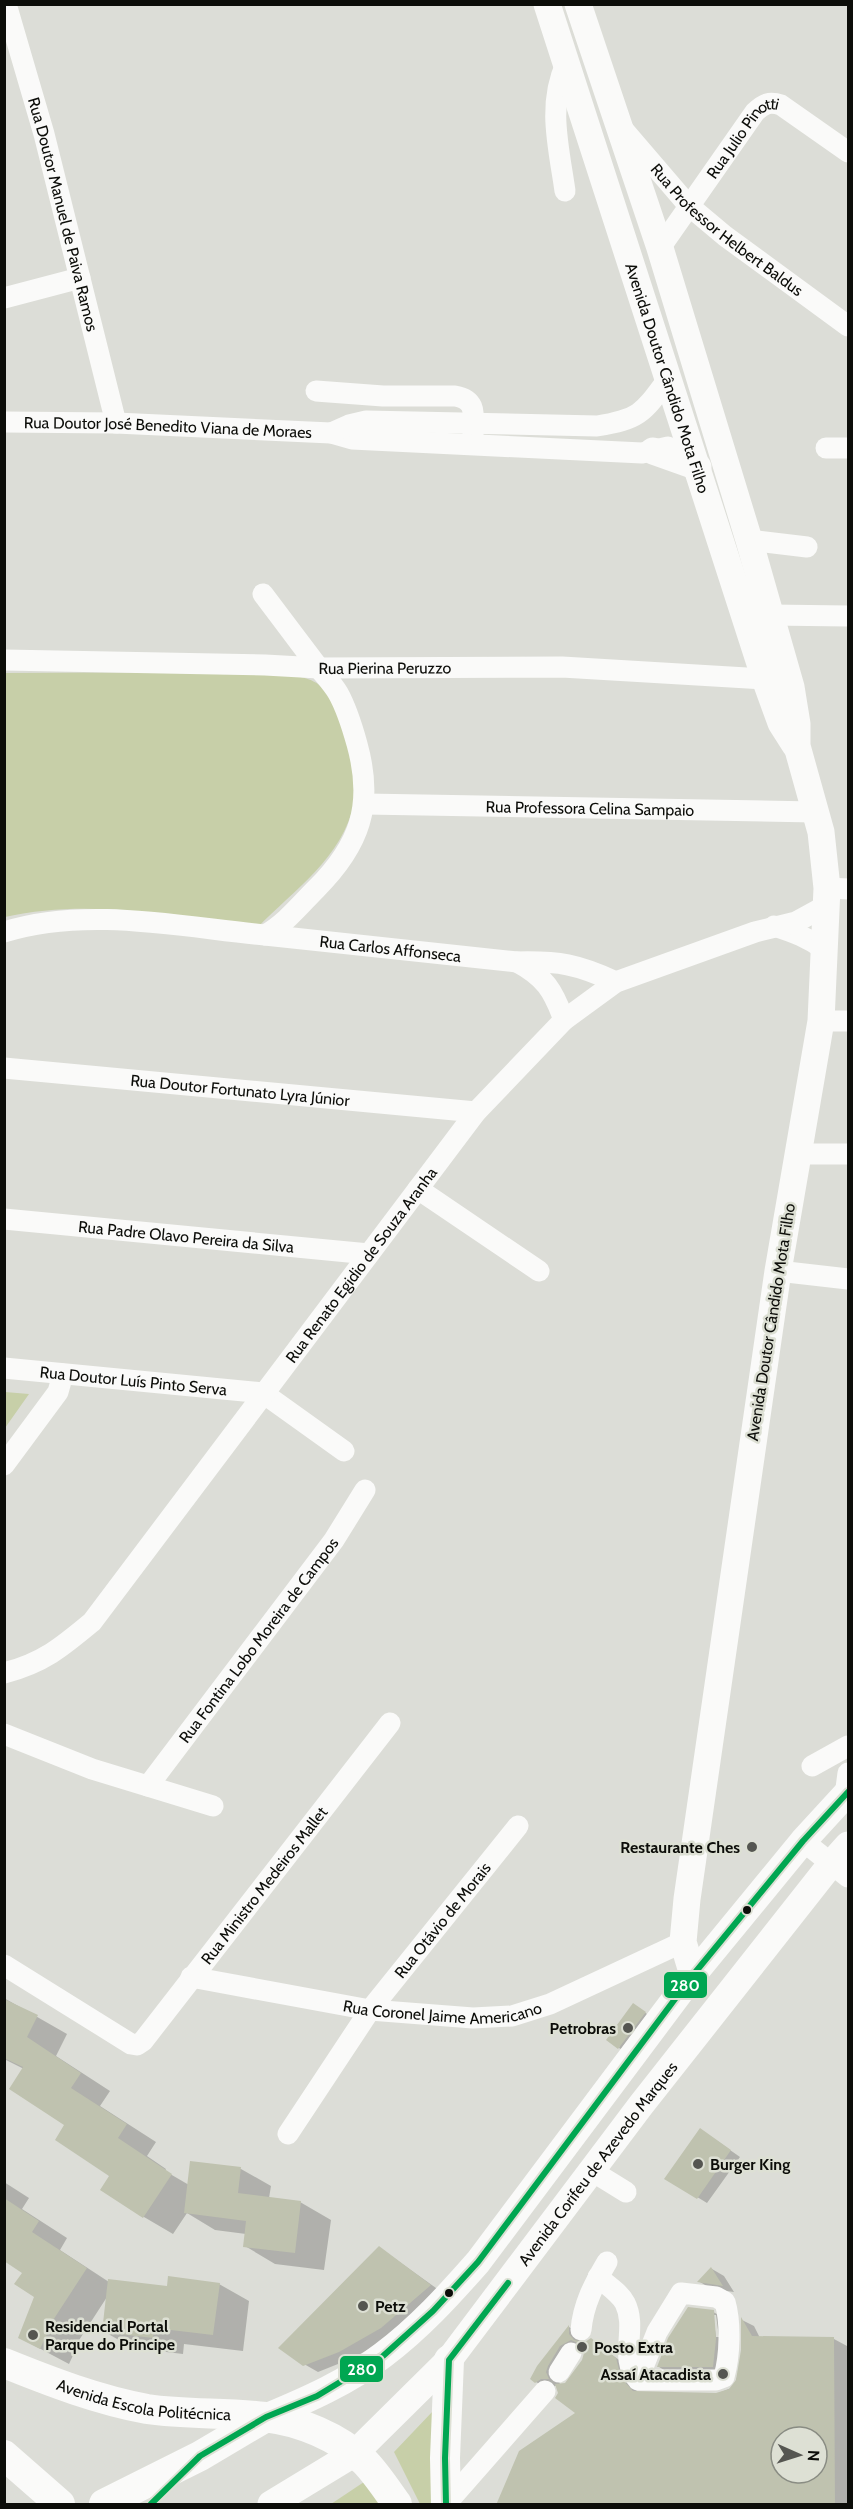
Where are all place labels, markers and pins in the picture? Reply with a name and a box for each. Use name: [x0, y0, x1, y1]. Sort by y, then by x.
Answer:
place label: Restaurante Ches: [620, 1838, 740, 1857]
marker: Restaurante Ches: [745, 1840, 759, 1854]
unlabelled marker: [741, 1904, 753, 1916]
place label: Petrobras: [550, 2019, 616, 2038]
marker: Petrobras: [621, 2021, 635, 2035]
place label: Burger King: [710, 2155, 790, 2174]
marker: Burger King: [691, 2157, 705, 2171]
unlabelled marker: [443, 2287, 455, 2299]
place label: Petz: [375, 2297, 406, 2316]
marker: Petz: [356, 2299, 370, 2313]
place label: Residencial Portal Parque do Principe: [45, 2317, 175, 2354]
marker: Residencial Portal Parque do Principe: [26, 2328, 40, 2342]
place label: Posto Extra: [594, 2338, 673, 2357]
marker: Posto Extra: [575, 2340, 589, 2354]
place label: Assaí Atacadista: [600, 2365, 711, 2384]
marker: Assaí Atacadista: [716, 2367, 730, 2381]

